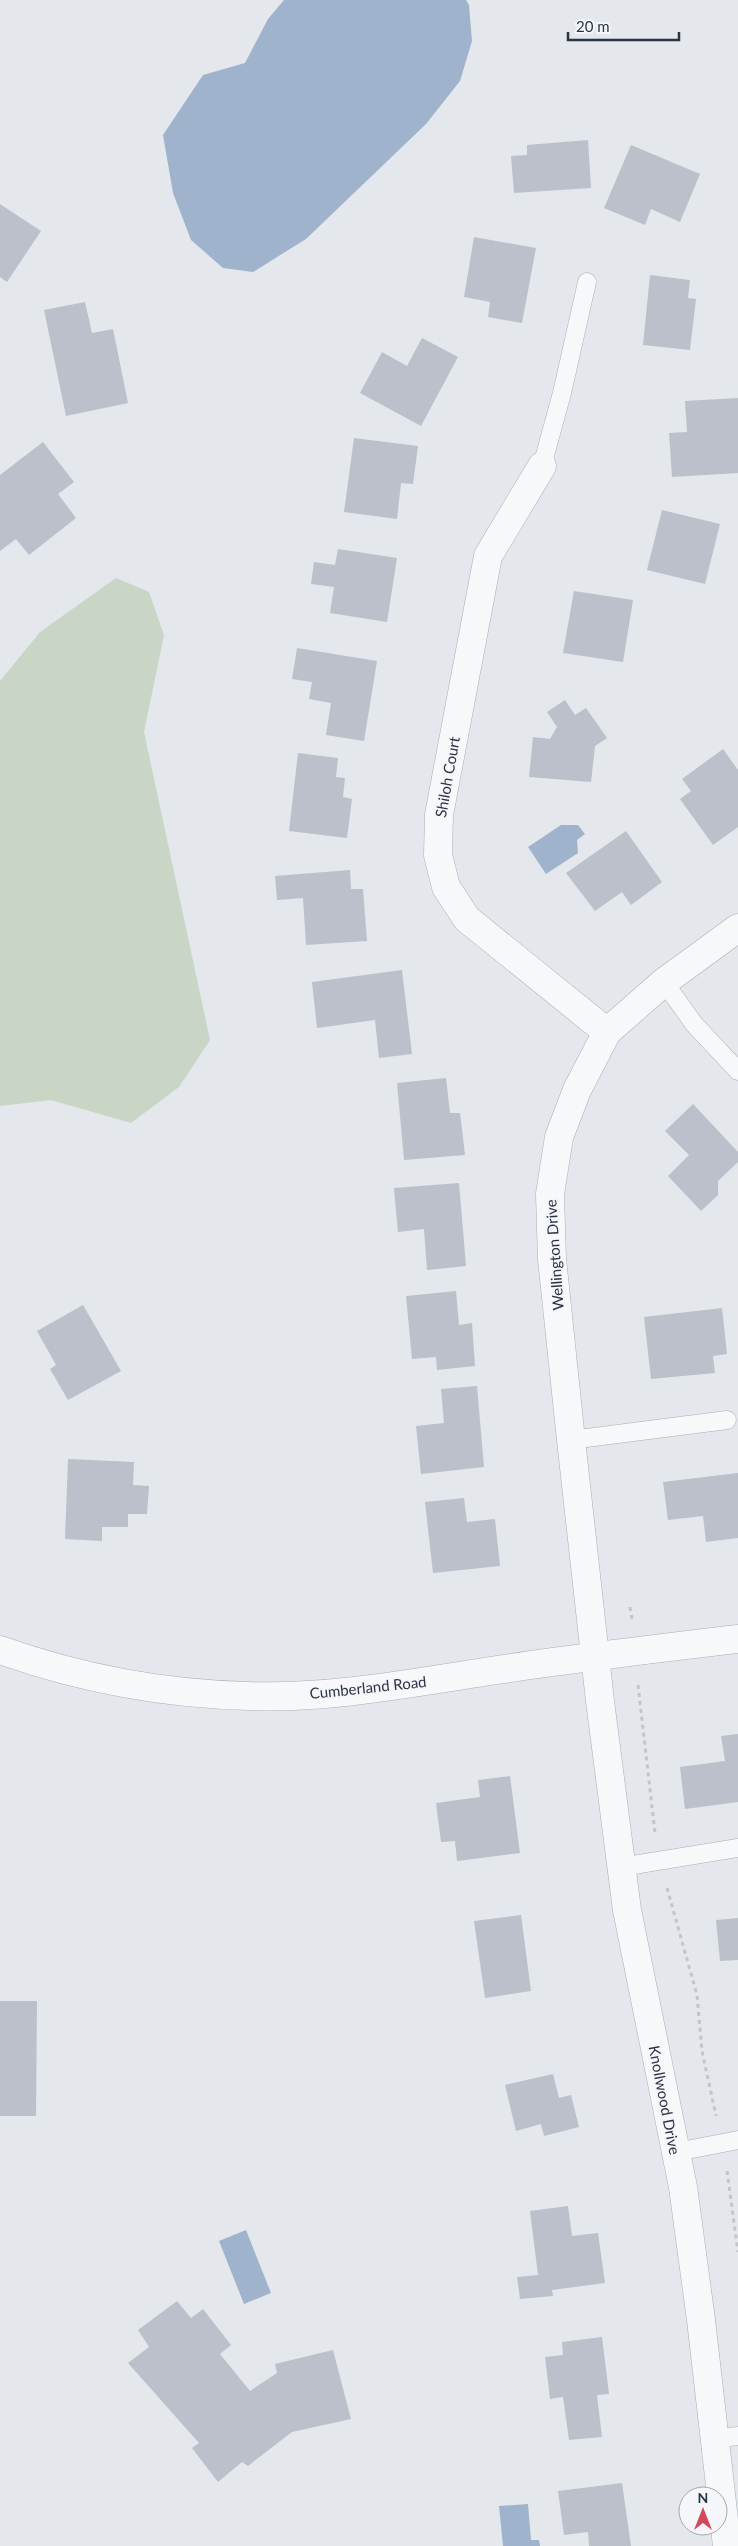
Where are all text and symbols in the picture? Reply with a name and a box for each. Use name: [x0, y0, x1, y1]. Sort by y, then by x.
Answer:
scale bar: [568, 10, 679, 42]
text: 20 m: [576, 17, 610, 35]
street label: Shiloh Court: [431, 735, 463, 819]
street label: Wellington Drive: [541, 1199, 567, 1311]
street label: Cumberland Road: [309, 1672, 427, 1702]
street label: Knollwood Drive: [646, 2044, 684, 2156]
north arrow: [678, 2486, 728, 2536]
text: N: [698, 2489, 708, 2506]

